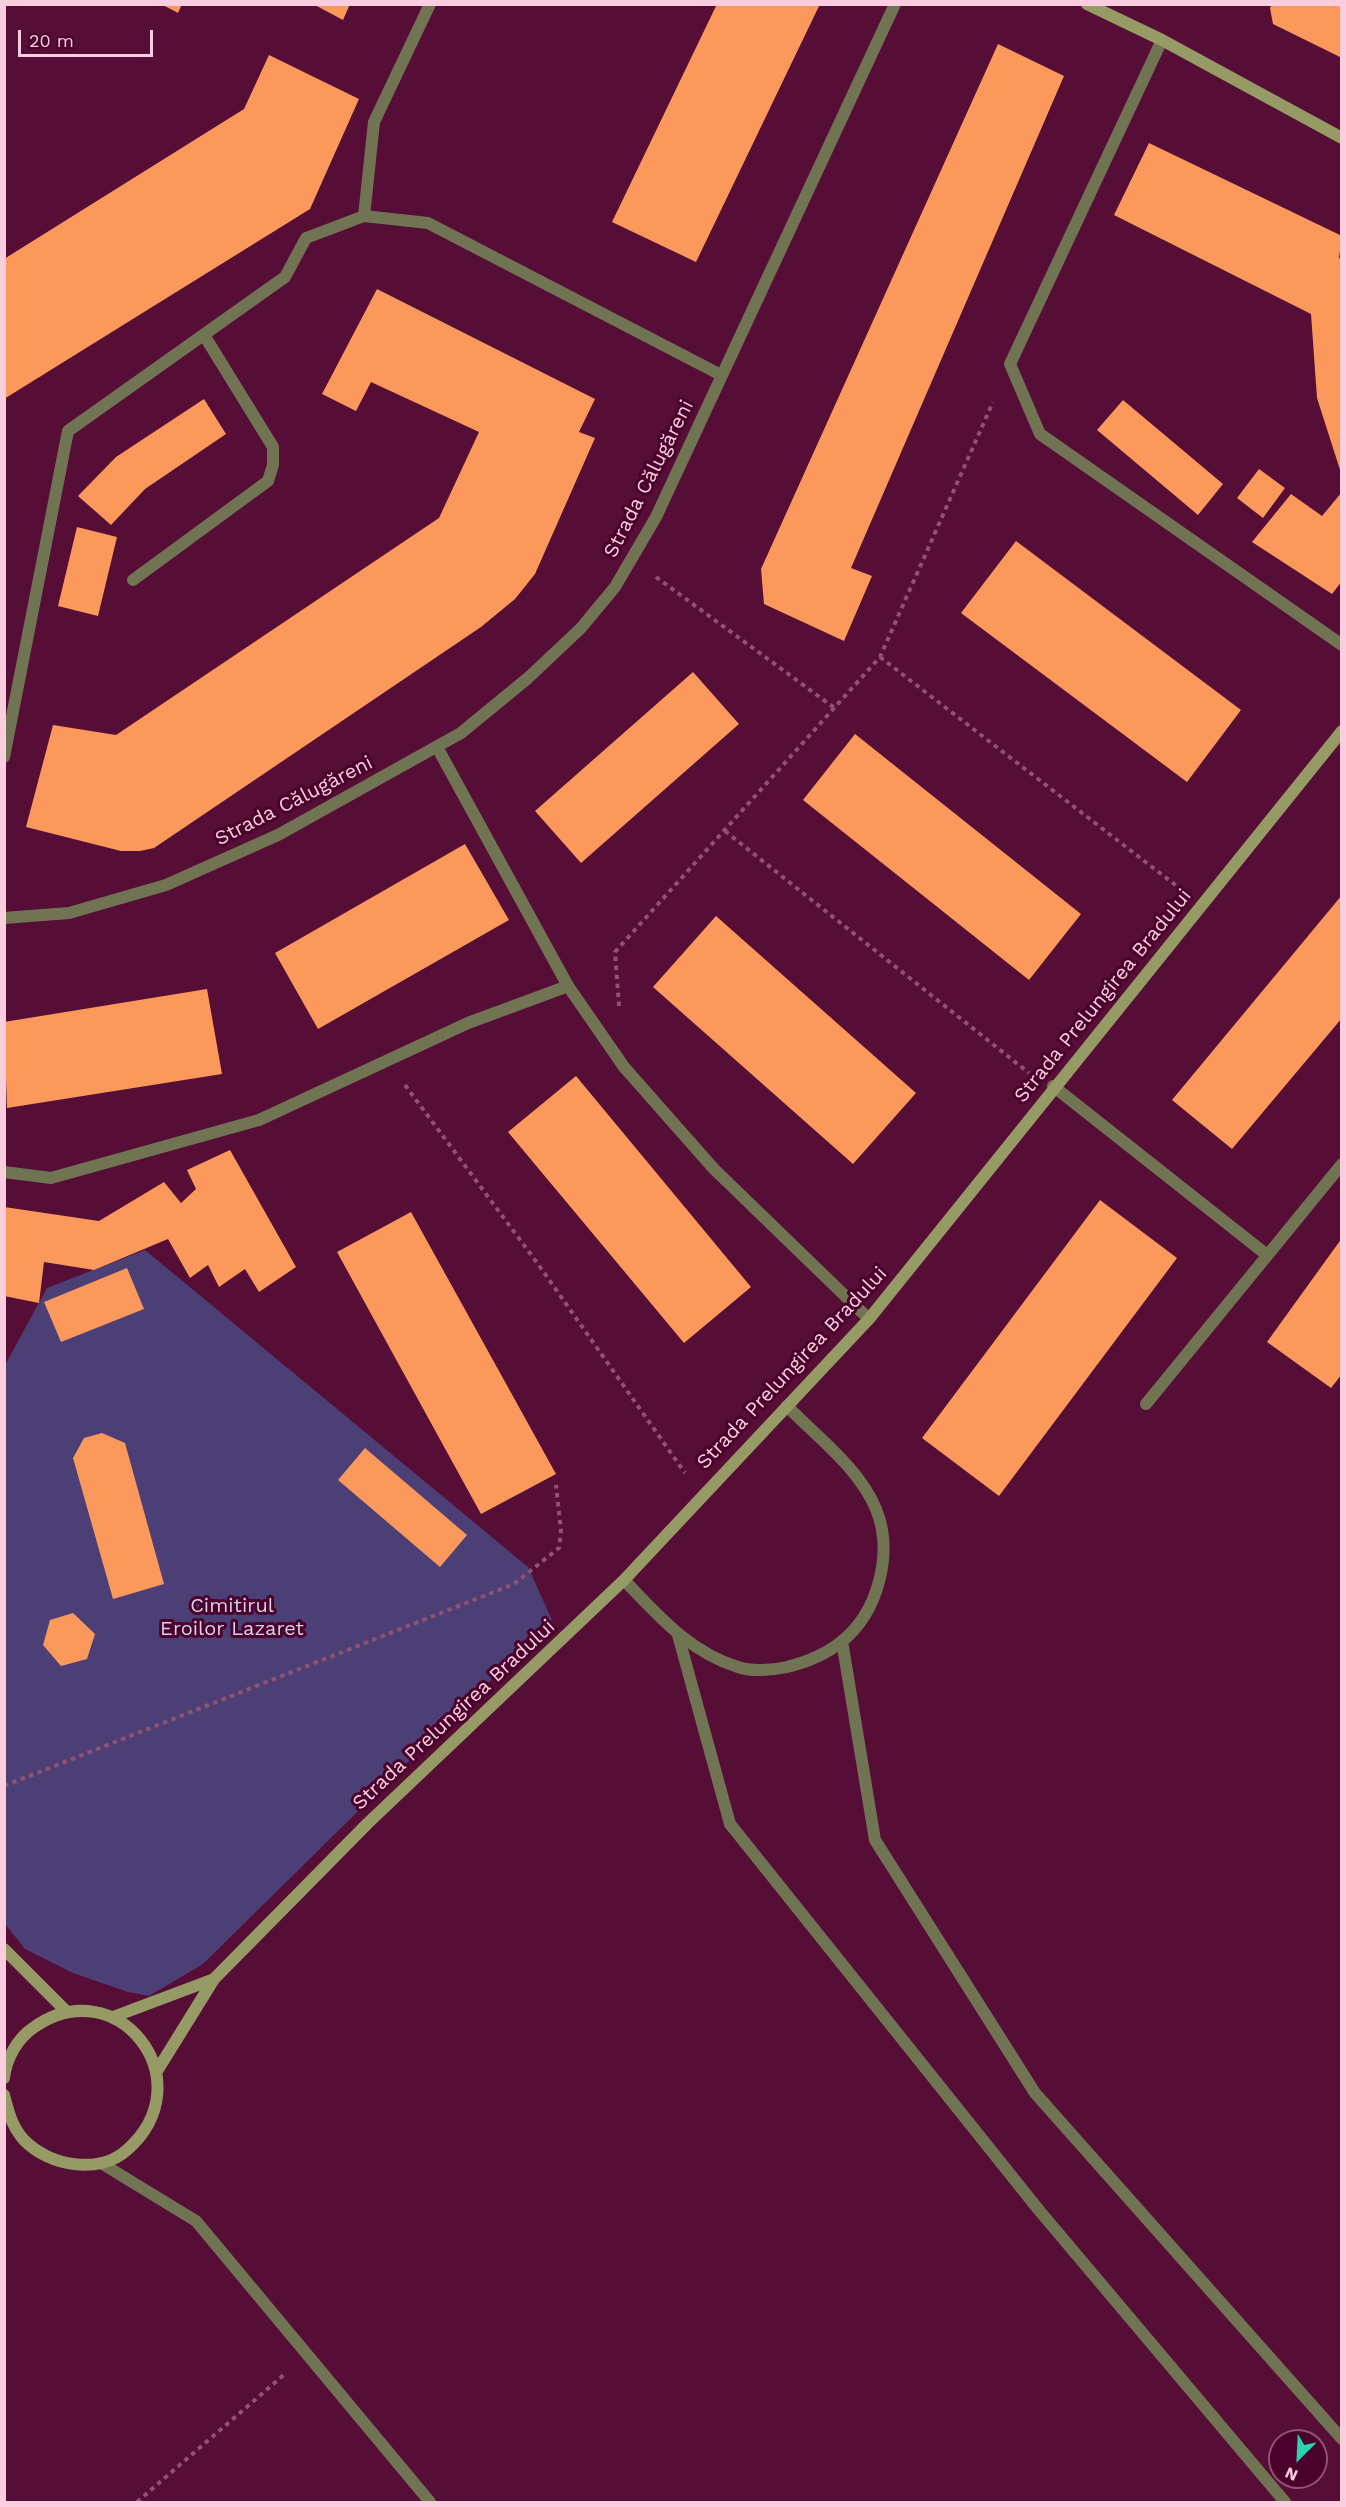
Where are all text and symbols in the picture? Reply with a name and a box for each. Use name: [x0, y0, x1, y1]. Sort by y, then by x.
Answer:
scale bar: [21, 18, 156, 56]
text: 20 m: [29, 30, 74, 51]
street label: Strada Călugăreni: [599, 396, 699, 562]
street label: Strada Călugăreni: [211, 751, 377, 851]
street label: Strada Prelungirea Bradului: [1009, 884, 1197, 1108]
street label: Strada Prelungirea Bradului: [692, 1262, 892, 1474]
park label: Cimitirul Eroilor Lazaret: [160, 1594, 304, 1641]
street label: Strada Prelungirea Bradului: [348, 1615, 560, 1815]
north arrow: [1268, 2429, 1328, 2489]
text: N: [1282, 2463, 1301, 2485]

